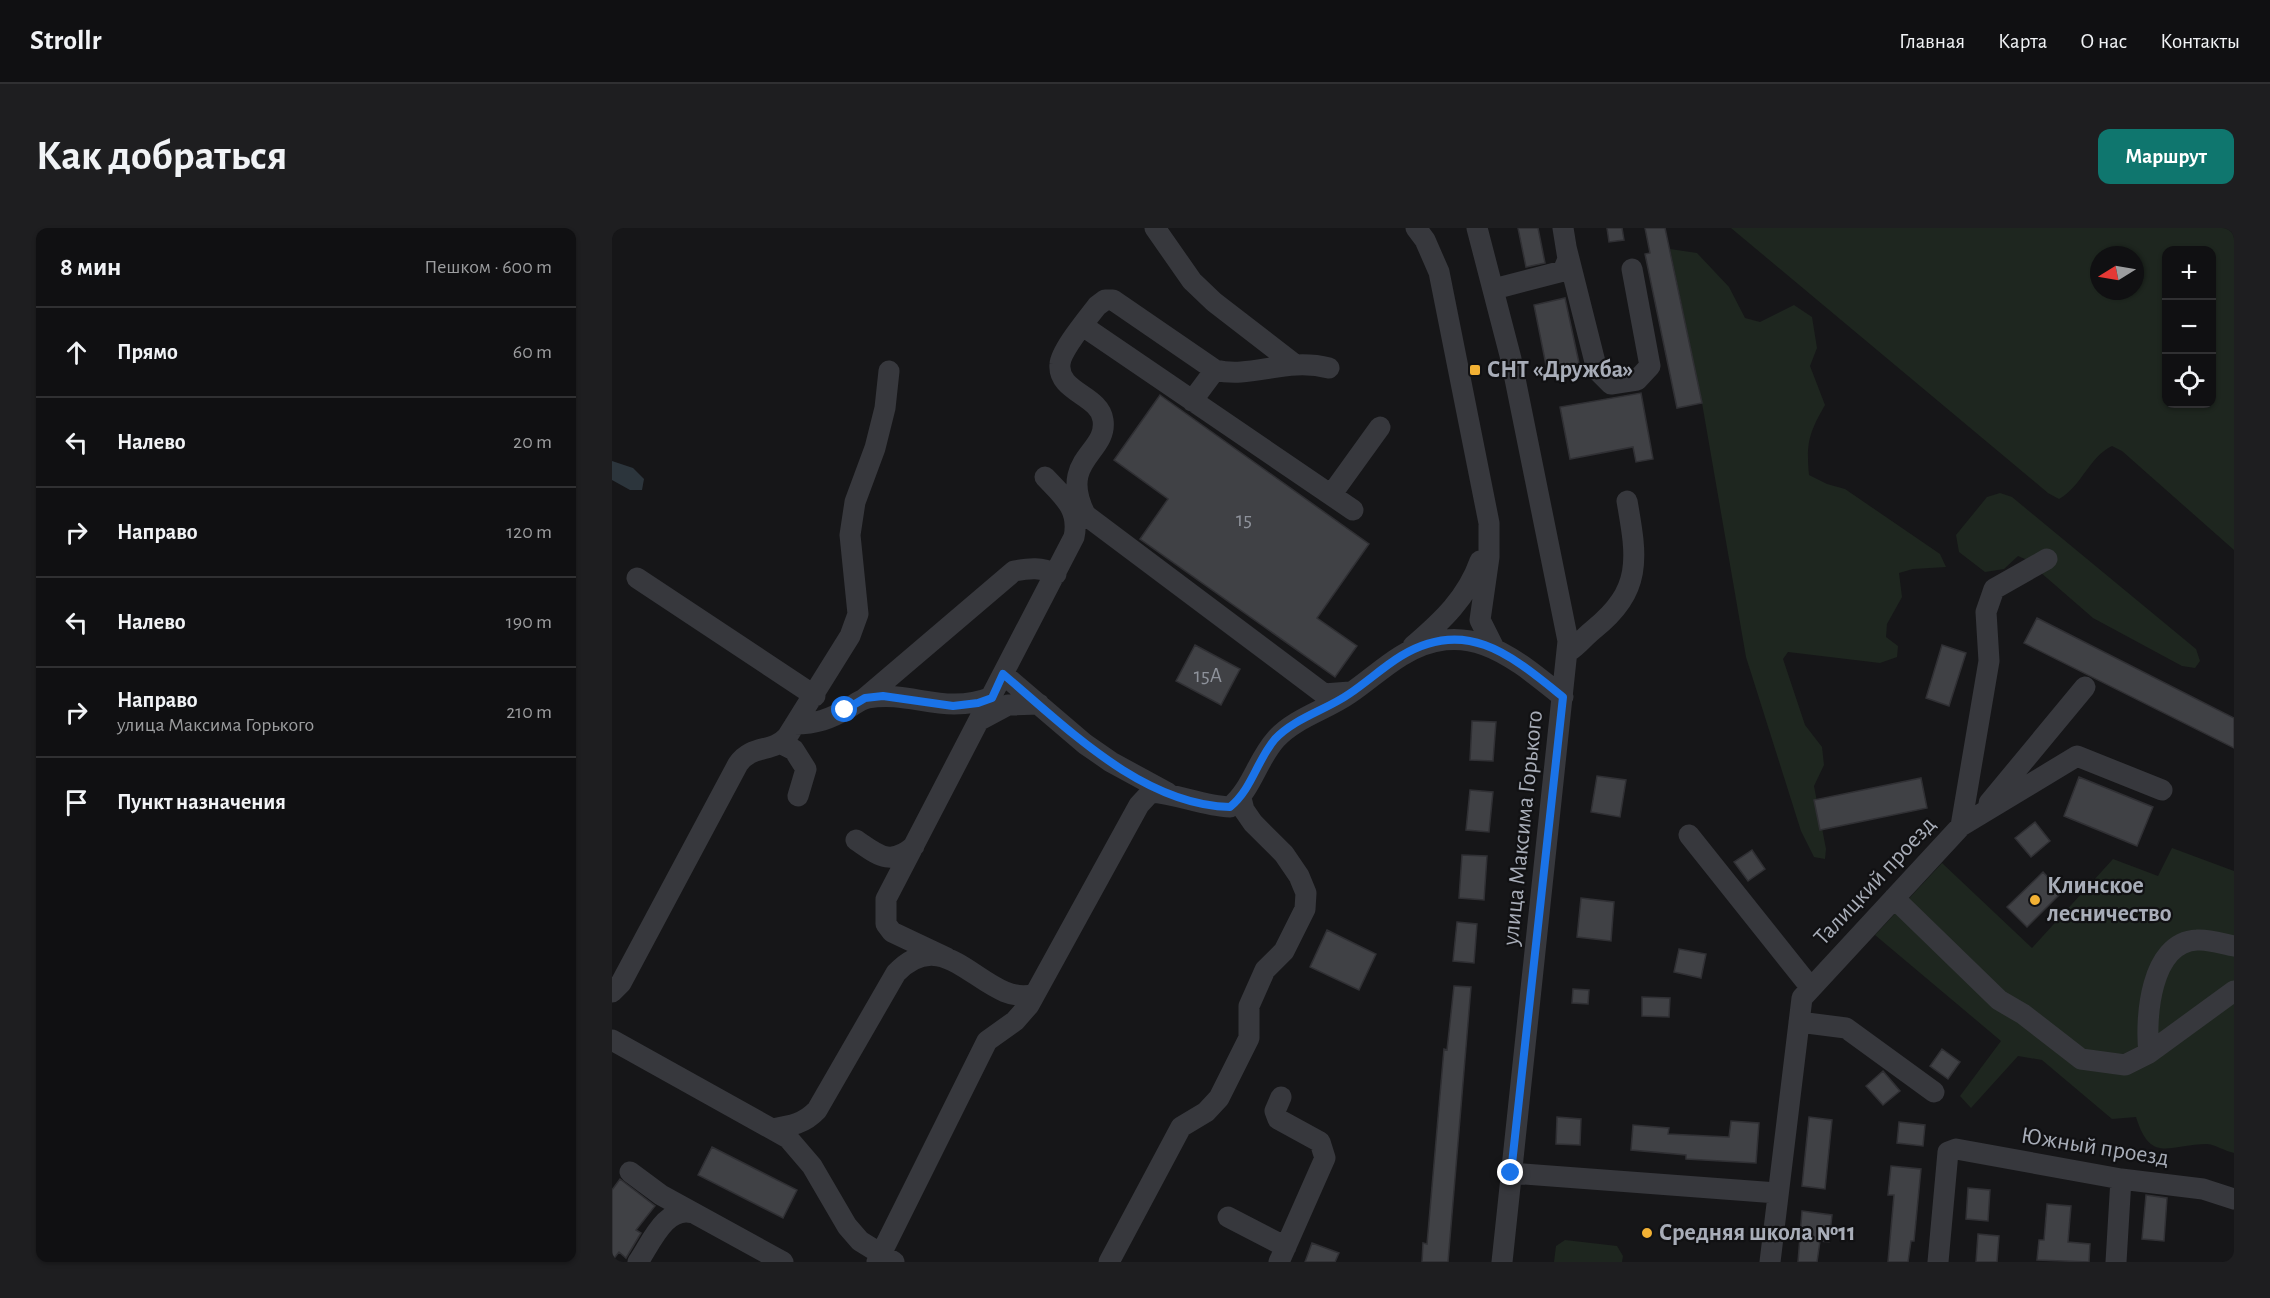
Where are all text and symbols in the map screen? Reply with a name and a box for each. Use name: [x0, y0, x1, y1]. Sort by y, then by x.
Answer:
text: Strollr: [30, 27, 101, 55]
text: Главная: [1899, 31, 1965, 52]
text: Карта: [1998, 31, 2047, 52]
text: О нас: [2080, 31, 2127, 52]
text: Контакты: [2160, 31, 2240, 52]
button: Маршрут: [2098, 129, 2234, 184]
text: Как добраться: [36, 135, 287, 177]
north arrow: [2090, 246, 2144, 300]
map controls: [2162, 246, 2216, 408]
button: +: [2162, 246, 2216, 300]
text: 8 мин: [60, 254, 121, 280]
text: Пешком · 600 m: [424, 257, 552, 277]
button: −: [2162, 300, 2216, 354]
icon: ahead: [60, 336, 93, 369]
text: Прямо: [117, 341, 178, 363]
text: 60 m: [513, 342, 552, 362]
button: locate: [2162, 354, 2216, 408]
place label: СНТ «Дружба»: [1487, 358, 1633, 382]
marker: СНТ «Дружба»: [1468, 363, 1482, 377]
icon: left: [60, 426, 93, 459]
text: Налево: [117, 431, 186, 453]
text: 20 m: [513, 432, 552, 452]
house number: 15: [1236, 509, 1252, 530]
icon: right: [60, 516, 93, 549]
text: Направо: [117, 521, 198, 543]
text: 120 m: [506, 522, 552, 542]
icon: left: [60, 606, 93, 639]
text: Налево: [117, 611, 186, 633]
text: 190 m: [506, 612, 552, 632]
house number: 15А: [1194, 665, 1222, 686]
text: Направо: [117, 689, 198, 711]
icon: right: [60, 696, 93, 729]
route start: [831, 696, 857, 722]
text: 210 m: [506, 702, 552, 722]
street label: улица Максима Горького: [1499, 709, 1547, 948]
text: улица Максима Горького: [117, 715, 314, 735]
icon: arrive: [60, 786, 93, 819]
text: Пункт назначения: [117, 791, 286, 813]
street label: Талицкий проезд: [1810, 812, 1940, 950]
place label: Клинское лесничество: [2047, 874, 2172, 926]
marker: Клинское лесничество: [2028, 893, 2042, 907]
street label: Южный проезд: [2019, 1123, 2171, 1171]
route end: [1497, 1159, 1523, 1185]
place label: Средняя школа №11: [1659, 1221, 1856, 1245]
marker: Средняя школа №11: [1640, 1226, 1654, 1240]

